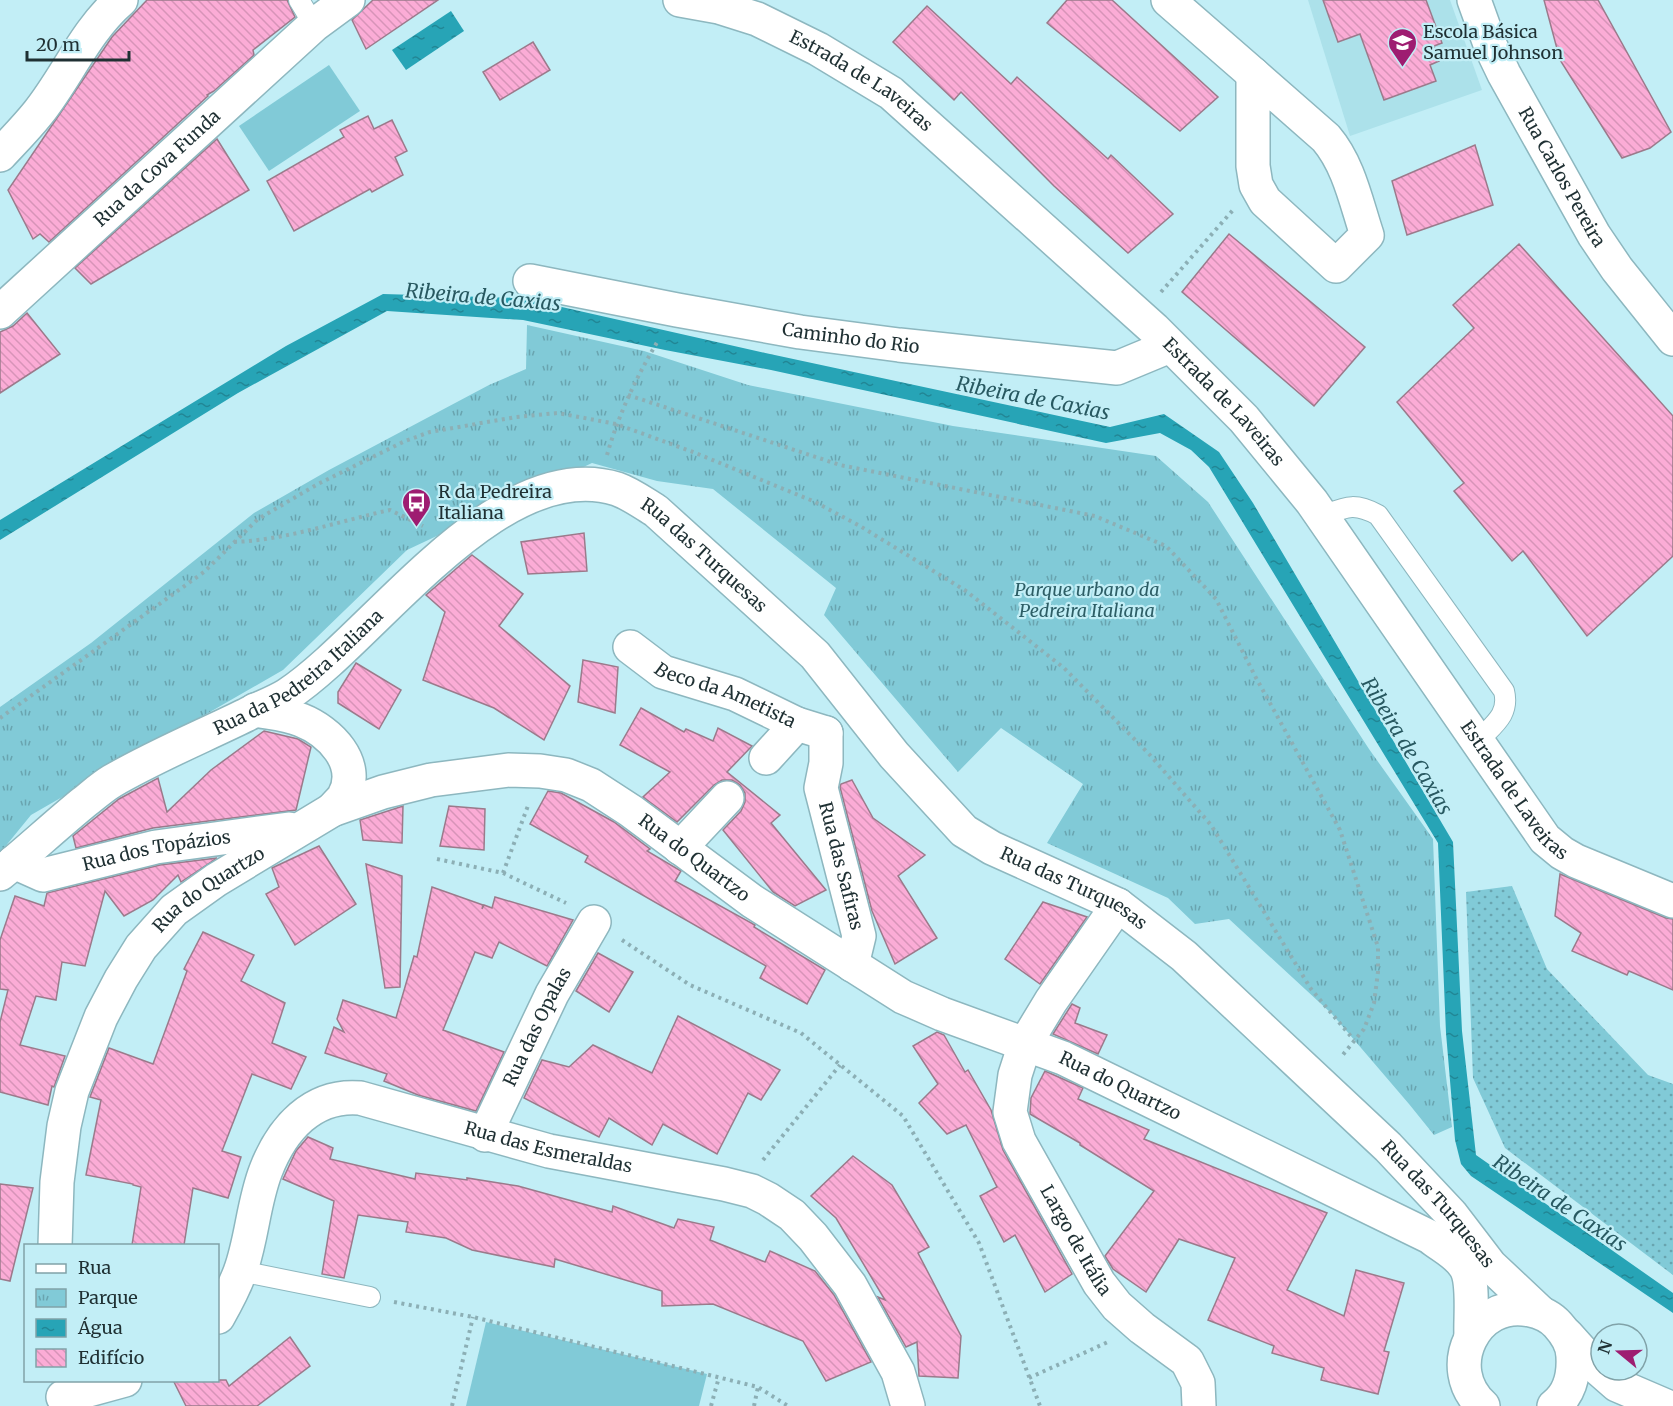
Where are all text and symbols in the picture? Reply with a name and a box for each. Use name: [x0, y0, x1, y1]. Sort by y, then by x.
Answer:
place label: Escola Básica Samuel Johnson: [1423, 20, 1563, 64]
scale bar: [27, 24, 129, 62]
street label: Estrada de Laveiras: [786, 25, 938, 136]
school or university icon: Escola Básica Samuel Johnson: [1386, 26, 1418, 68]
text: 20 m: [36, 33, 80, 56]
street label: Rua Carlos Pereira: [1514, 103, 1611, 251]
street label: Rua da Cova Funda: [89, 104, 225, 231]
water label: Ribeira de Caxias: [404, 277, 562, 316]
street label: Caminho do Rio: [780, 317, 921, 358]
street label: Estrada de Laveiras: [1158, 333, 1290, 471]
water label: Ribeira de Caxias: [954, 370, 1112, 425]
place label: R da Pedreira Italiana: [438, 480, 552, 524]
bus stop icon: R da Pedreira Italiana: [401, 486, 433, 528]
street label: Rua das Turquesas: [637, 492, 772, 617]
park label: Parque urbano da Pedreira Italiana: [1014, 578, 1160, 622]
street label: Rua da Pedreira Italiana: [210, 604, 388, 740]
street label: Beco da Ametista: [650, 657, 800, 733]
water label: Ribeira de Caxias: [1357, 672, 1458, 819]
street label: Estrada de Laveiras: [1456, 716, 1572, 865]
street label: Rua das Safiras: [814, 799, 869, 933]
street label: Rua do Quartzo: [634, 809, 755, 906]
street label: Rua dos Topázios: [80, 825, 232, 876]
street label: Rua do Quartzo: [147, 841, 269, 937]
street label: Rua das Turquesas: [997, 841, 1152, 934]
street label: Rua das Opalas: [498, 963, 576, 1090]
street label: Rua do Quartzo: [1056, 1046, 1185, 1125]
street label: Rua das Esmeraldas: [462, 1116, 634, 1177]
street label: Rua das Turquesas: [1377, 1135, 1500, 1272]
water label: Ribeira de Caxias: [1489, 1149, 1632, 1257]
street label: Largo de Itália: [1035, 1181, 1117, 1300]
legend: [24, 1244, 219, 1382]
text: Rua: [78, 1256, 112, 1279]
text: Parque: [78, 1286, 138, 1309]
text: Água: [77, 1316, 123, 1339]
north arrow: [1589, 1322, 1649, 1382]
text: N: [1593, 1338, 1616, 1356]
text: Edifício: [78, 1346, 144, 1369]

